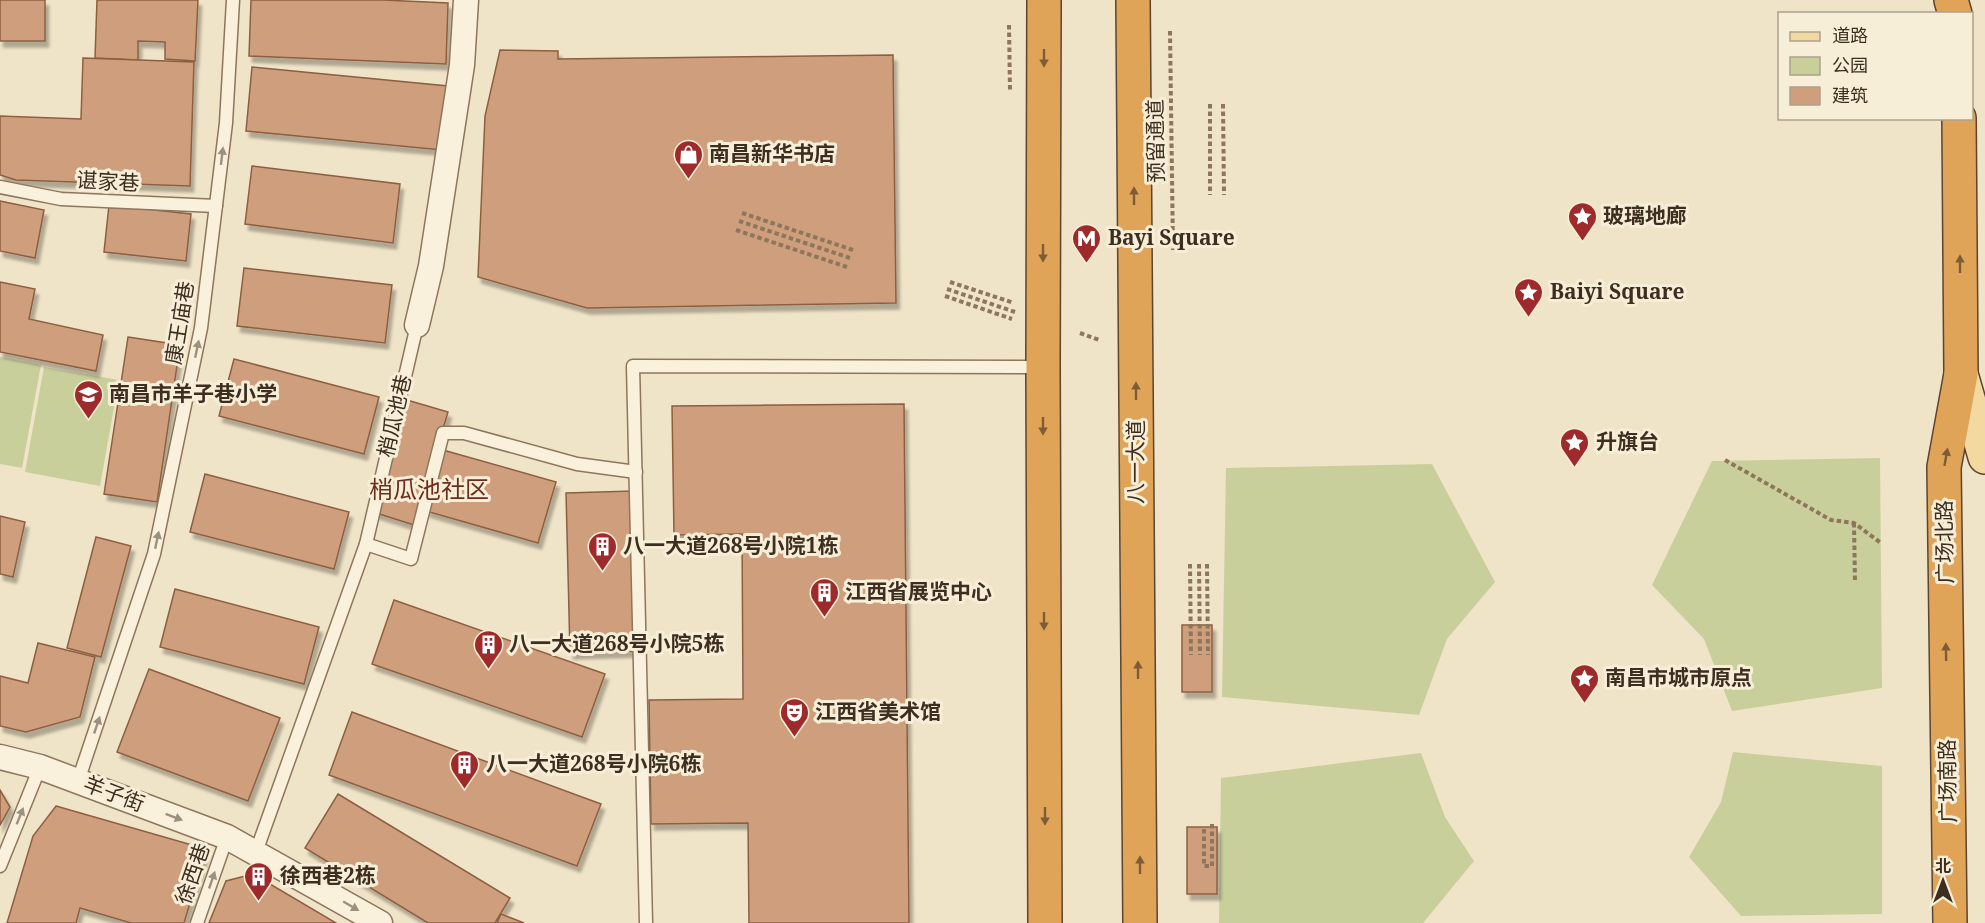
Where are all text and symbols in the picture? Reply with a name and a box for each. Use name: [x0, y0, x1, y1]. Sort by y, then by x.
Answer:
legend: [1778, 12, 1973, 120]
text: 道路: [1832, 23, 1868, 47]
one-way arrow: [1039, 49, 1049, 68]
text: 公园: [1832, 53, 1868, 77]
text: 建筑: [1832, 83, 1868, 107]
street label: 预留通道: [1140, 99, 1170, 183]
shop icon: 南昌新华书店: [672, 138, 704, 180]
place label: 南昌新华书店: [709, 139, 835, 167]
one-way arrow: [217, 146, 227, 165]
street label: 谌家巷: [76, 165, 140, 197]
one-way arrow: [1129, 186, 1139, 205]
place icon: 玻璃地廊: [1566, 200, 1598, 242]
place label: 玻璃地廊: [1603, 201, 1687, 229]
metro station icon: Bayi Square: [1071, 222, 1103, 264]
place label: Bayi Square: [1108, 223, 1235, 251]
one-way arrow: [1038, 244, 1048, 263]
one-way arrow: [1955, 254, 1965, 273]
place icon: Baiyi Square: [1513, 276, 1545, 318]
place label: Baiyi Square: [1550, 277, 1684, 305]
street label: 康王庙巷: [159, 279, 199, 367]
one-way arrow: [193, 339, 202, 358]
street label: 梢瓜池巷: [371, 372, 417, 460]
school or university icon: 南昌市羊子巷小学: [72, 378, 104, 420]
place label: 南昌市羊子巷小学: [109, 379, 277, 407]
one-way arrow: [1131, 381, 1141, 400]
one-way arrow: [1038, 416, 1048, 435]
street label: 八一大道: [1121, 420, 1149, 504]
place icon: 升旗台: [1559, 426, 1591, 468]
place label: 升旗台: [1596, 427, 1659, 455]
one-way arrow: [1942, 448, 1951, 467]
district label: 梢瓜池社区: [369, 472, 489, 505]
street label: 广场北路: [1929, 500, 1959, 584]
one-way arrow: [153, 530, 162, 549]
building icon: 八一大道268号小院1栋: [586, 530, 618, 572]
place label: 八一大道268号小院1栋: [623, 531, 838, 559]
building icon: 江西省展览中心: [808, 576, 840, 618]
place label: 江西省展览中心: [845, 577, 992, 605]
one-way arrow: [1039, 611, 1049, 630]
building icon: 八一大道268号小院5栋: [472, 628, 504, 670]
place label: 八一大道268号小院5栋: [509, 629, 724, 657]
one-way arrow: [1941, 643, 1951, 662]
one-way arrow: [1133, 660, 1143, 679]
place icon: 南昌市城市原点: [1568, 662, 1600, 704]
place label: 南昌市城市原点: [1605, 663, 1752, 691]
theatre icon: 江西省美术馆: [778, 696, 810, 738]
place label: 江西省美术馆: [815, 697, 941, 725]
one-way arrow: [92, 716, 102, 734]
street label: 广场南路: [1932, 739, 1962, 823]
building icon: 八一大道268号小院6栋: [449, 748, 481, 790]
place label: 八一大道268号小院6栋: [486, 749, 701, 777]
street label: 羊子街: [80, 769, 149, 817]
one-way arrow: [1040, 806, 1050, 825]
one-way arrow: [15, 807, 25, 825]
one-way arrow: [165, 813, 183, 822]
street label: 徐西巷: [169, 839, 216, 908]
north arrow: [1913, 851, 1973, 911]
one-way arrow: [1135, 855, 1145, 874]
text: 北: [1935, 855, 1951, 877]
building icon: 徐西巷2栋: [243, 860, 275, 902]
place label: 徐西巷2栋: [280, 861, 376, 889]
one-way arrow: [207, 871, 217, 889]
one-way arrow: [343, 901, 359, 912]

